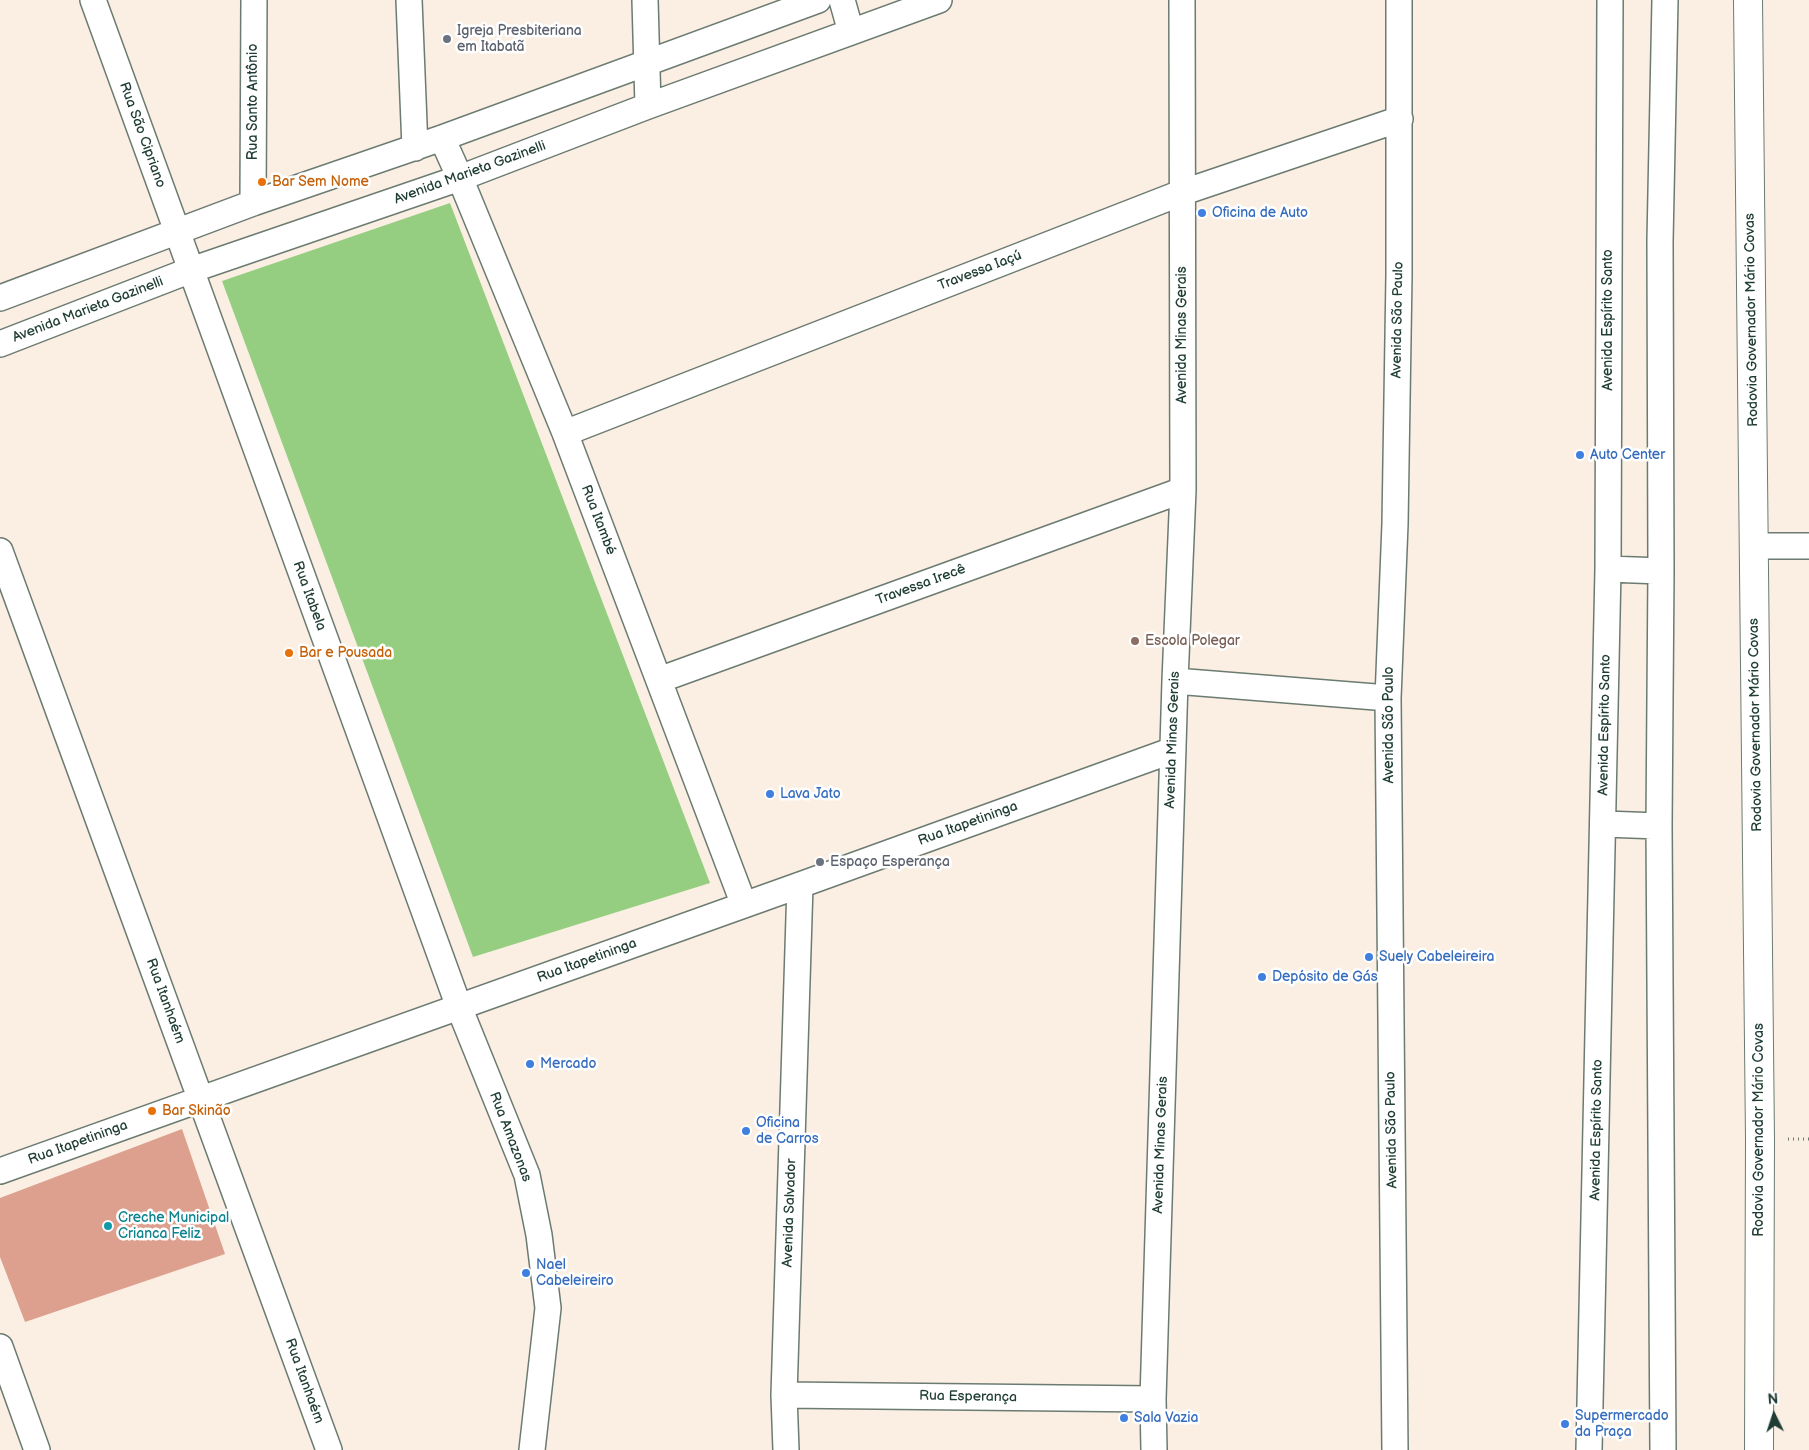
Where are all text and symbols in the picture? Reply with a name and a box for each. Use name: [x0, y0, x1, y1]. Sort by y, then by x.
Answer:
place label: Igreja Presbiteriana em Itabatã: [457, 23, 582, 56]
marker: Igreja Presbiteriana em Itabatã: [441, 33, 453, 45]
street label: Rua Santo Antônio: [245, 44, 261, 160]
street label: Rua São Cipriano: [115, 80, 169, 190]
street label: Avenida Marieta Gazinelli: [392, 138, 548, 208]
place label: Bar Sem Nome: [272, 174, 369, 190]
marker: Bar Sem Nome: [256, 176, 268, 188]
place label: Oficina de Auto: [1212, 205, 1308, 221]
marker: Oficina de Auto: [1196, 207, 1208, 219]
street label: Rodovia Governador Mário Covas: [1742, 213, 1762, 427]
street label: Travessa Iaçú: [936, 247, 1024, 295]
street label: Avenida Espírito Santo: [1600, 249, 1616, 391]
street label: Avenida São Paulo: [1389, 261, 1407, 379]
street label: Avenida Minas Gerais: [1174, 266, 1190, 404]
street label: Avenida Marieta Gazinelli: [10, 273, 166, 347]
place label: Auto Center: [1590, 447, 1665, 463]
marker: Auto Center: [1574, 449, 1586, 461]
street label: Rua Itambé: [577, 483, 619, 557]
street label: Rua Itabela: [289, 559, 329, 633]
street label: Travessa Irecê: [874, 561, 968, 609]
street label: Rodovia Governador Mário Covas: [1746, 618, 1766, 832]
place label: Escola Polegar: [1145, 633, 1240, 649]
marker: Escola Polegar: [1129, 635, 1141, 647]
place label: Bar e Pousada: [299, 645, 392, 661]
marker: Bar e Pousada: [283, 647, 295, 659]
street label: Avenida Espírito Santo: [1595, 654, 1615, 796]
street label: Avenida São Paulo: [1381, 666, 1397, 784]
street label: Avenida Minas Gerais: [1162, 671, 1184, 809]
place label: Lava Jato: [780, 786, 841, 802]
marker: Lava Jato: [764, 788, 776, 800]
street label: Rua Itapetininga: [916, 798, 1020, 850]
place label: Espaço Esperança: [830, 854, 950, 870]
marker: Espaço Esperança: [814, 856, 826, 868]
street label: Rua Itapetininga: [535, 935, 639, 987]
place label: Suely Cabeleireira: [1379, 949, 1495, 965]
marker: Suely Cabeleireira: [1363, 951, 1375, 963]
street label: Rua Itanhaém: [142, 956, 188, 1046]
place label: Depósito de Gás: [1272, 969, 1378, 985]
marker: Depósito de Gás: [1256, 971, 1268, 983]
street label: Rodovia Governador Mário Covas: [1751, 1023, 1767, 1237]
place label: Mercado: [540, 1056, 597, 1072]
marker: Mercado: [524, 1058, 536, 1070]
street label: Avenida Espírito Santo: [1587, 1059, 1607, 1201]
street label: Avenida São Paulo: [1383, 1071, 1401, 1189]
street label: Avenida Minas Gerais: [1150, 1076, 1172, 1214]
street label: Rua Amazonas: [485, 1090, 535, 1184]
place label: Bar Skinão: [162, 1103, 231, 1119]
marker: Bar Skinão: [146, 1105, 158, 1117]
place label: Oficina de Carros: [756, 1115, 819, 1148]
street label: Rua Itapetininga: [26, 1117, 130, 1169]
marker: Oficina de Carros: [740, 1125, 752, 1137]
street label: Avenida Salvador: [780, 1158, 800, 1268]
place label: Creche Municipal Crianca Feliz: [118, 1210, 229, 1242]
marker: Creche Municipal Crianca Feliz: [102, 1220, 114, 1232]
place label: Nael Cabeleireiro: [536, 1257, 614, 1290]
marker: Nael Cabeleireiro: [520, 1267, 532, 1279]
street label: Rua Itanhaém: [281, 1336, 327, 1426]
street label: Rua Esperança: [919, 1388, 1017, 1406]
north arrow: [1749, 1390, 1799, 1440]
text: N: [1767, 1391, 1779, 1408]
place label: Supermercado da Praça: [1575, 1408, 1669, 1440]
place label: Sala Vazia: [1134, 1410, 1198, 1426]
marker: Sala Vazia: [1118, 1412, 1130, 1424]
marker: Supermercado da Praça: [1559, 1418, 1571, 1430]

